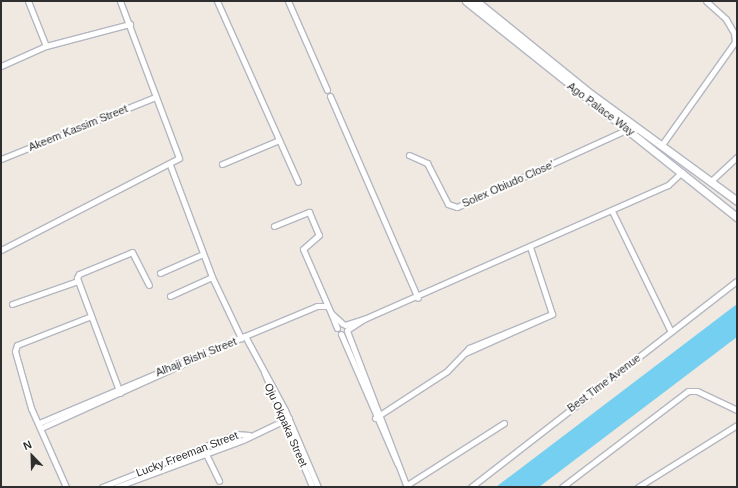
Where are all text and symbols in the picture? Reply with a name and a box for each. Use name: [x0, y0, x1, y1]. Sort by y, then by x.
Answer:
street label: Ago Palace Way: [565, 79, 637, 139]
street label: Akeem Kassim Street: [26, 102, 130, 154]
street label: Solex Obiudo Close': [460, 158, 556, 210]
street label: Alhaji Bishi Street: [154, 335, 238, 379]
street label: Best Time Avenue: [564, 351, 644, 415]
street label: Oju Okpaka Street: [262, 381, 310, 469]
street label: Lucky Freeman Street: [134, 428, 240, 480]
north arrow: [12, 436, 52, 476]
text: N: [21, 438, 33, 452]

